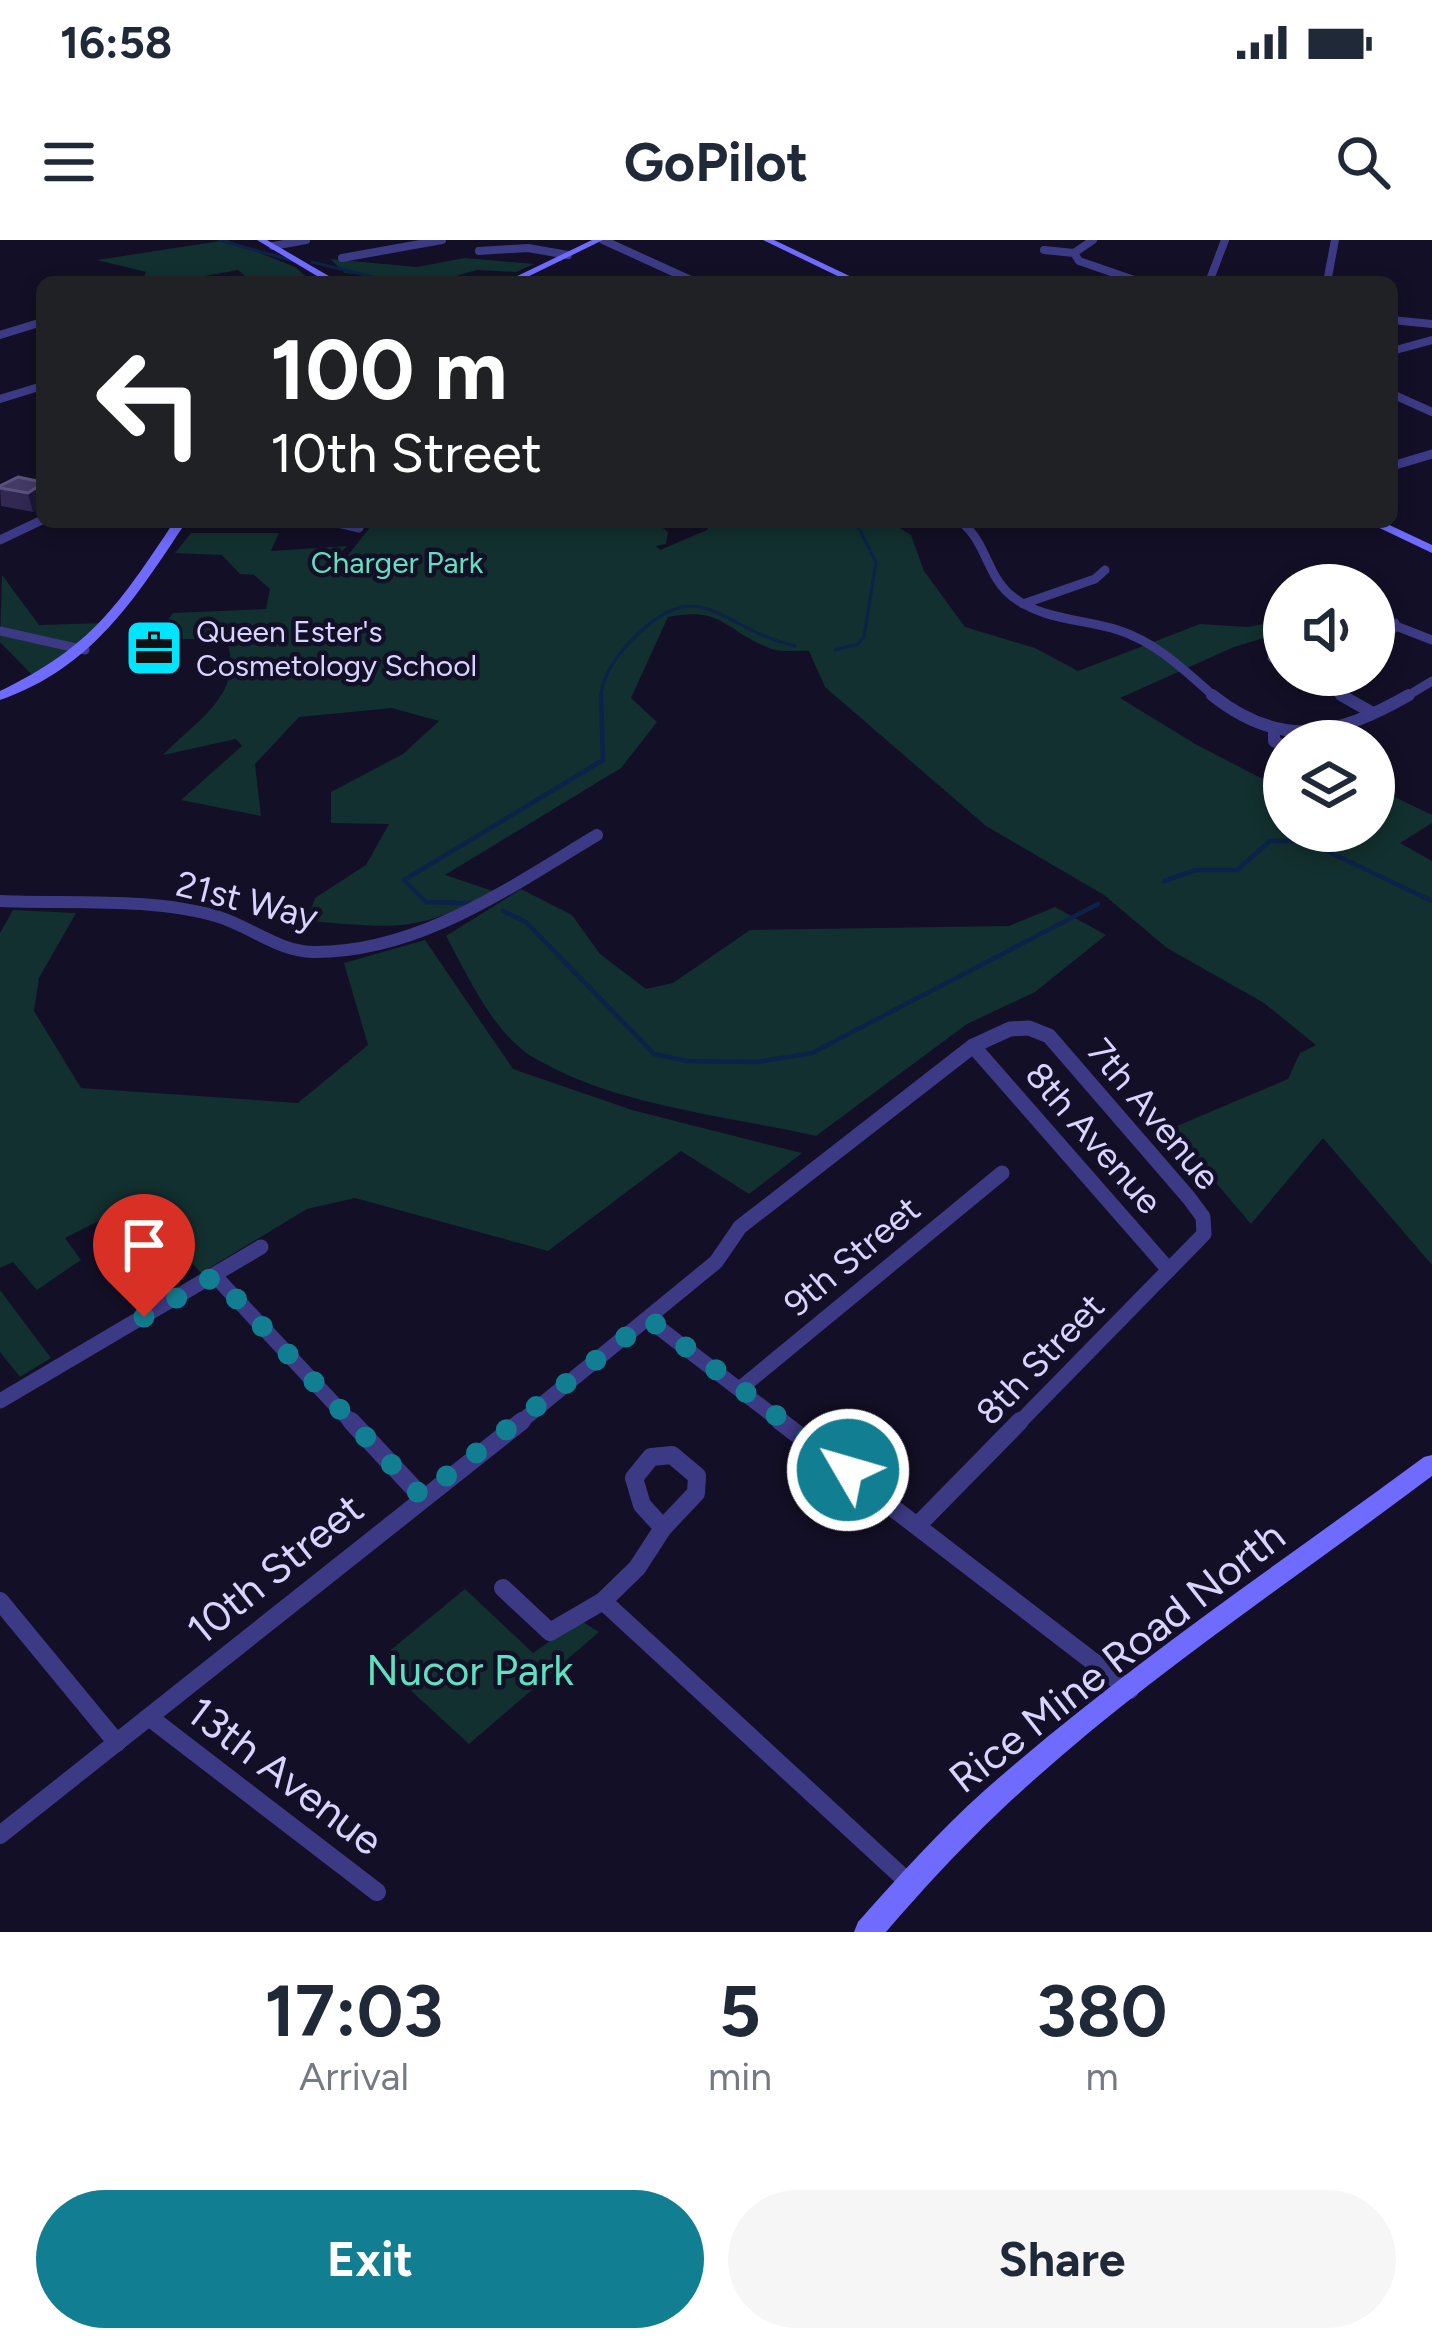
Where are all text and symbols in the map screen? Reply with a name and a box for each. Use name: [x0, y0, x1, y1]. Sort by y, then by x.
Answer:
text: 16:58: [60, 15, 172, 69]
icon: menu: [36, 129, 102, 195]
icon: search: [1330, 129, 1396, 195]
text: GoPilot: [624, 130, 808, 195]
text: 100 m: [270, 319, 508, 420]
icon: left: [72, 324, 228, 480]
text: 10th Street: [270, 421, 542, 486]
park label: Charger Park: [311, 544, 484, 581]
map controls: [1263, 564, 1395, 852]
button: sound: [1263, 564, 1395, 696]
place label: Queen Ester's Cosmetology School: [196, 613, 477, 684]
office icon: Queen Ester's Cosmetology School: [123, 617, 185, 679]
button: layers: [1263, 720, 1395, 852]
street label: 21st Way: [172, 862, 322, 938]
street label: 7th Avenue: [1078, 1030, 1230, 1198]
street label: 8th Avenue: [1017, 1054, 1171, 1222]
street label: 9th Street: [775, 1187, 929, 1325]
pin: [93, 1194, 195, 1317]
icon: arrive: [111, 1212, 177, 1278]
street label: 8th Street: [967, 1285, 1113, 1433]
position arrow: [785, 1407, 911, 1533]
street label: 10th Street: [177, 1483, 373, 1655]
street label: Rice Mine Road North: [939, 1510, 1295, 1804]
park label: Nucor Park: [366, 1645, 574, 1696]
street label: 13th Avenue: [177, 1686, 393, 1866]
text: 17:03: [265, 1968, 443, 2054]
text: 5: [719, 1968, 761, 2054]
text: 380: [1037, 1968, 1167, 2054]
text: Arrival: [299, 2053, 409, 2100]
text: min: [708, 2053, 772, 2100]
text: m: [1085, 2053, 1119, 2100]
button: Exit: [36, 2190, 704, 2328]
button: Share: [728, 2190, 1396, 2328]

